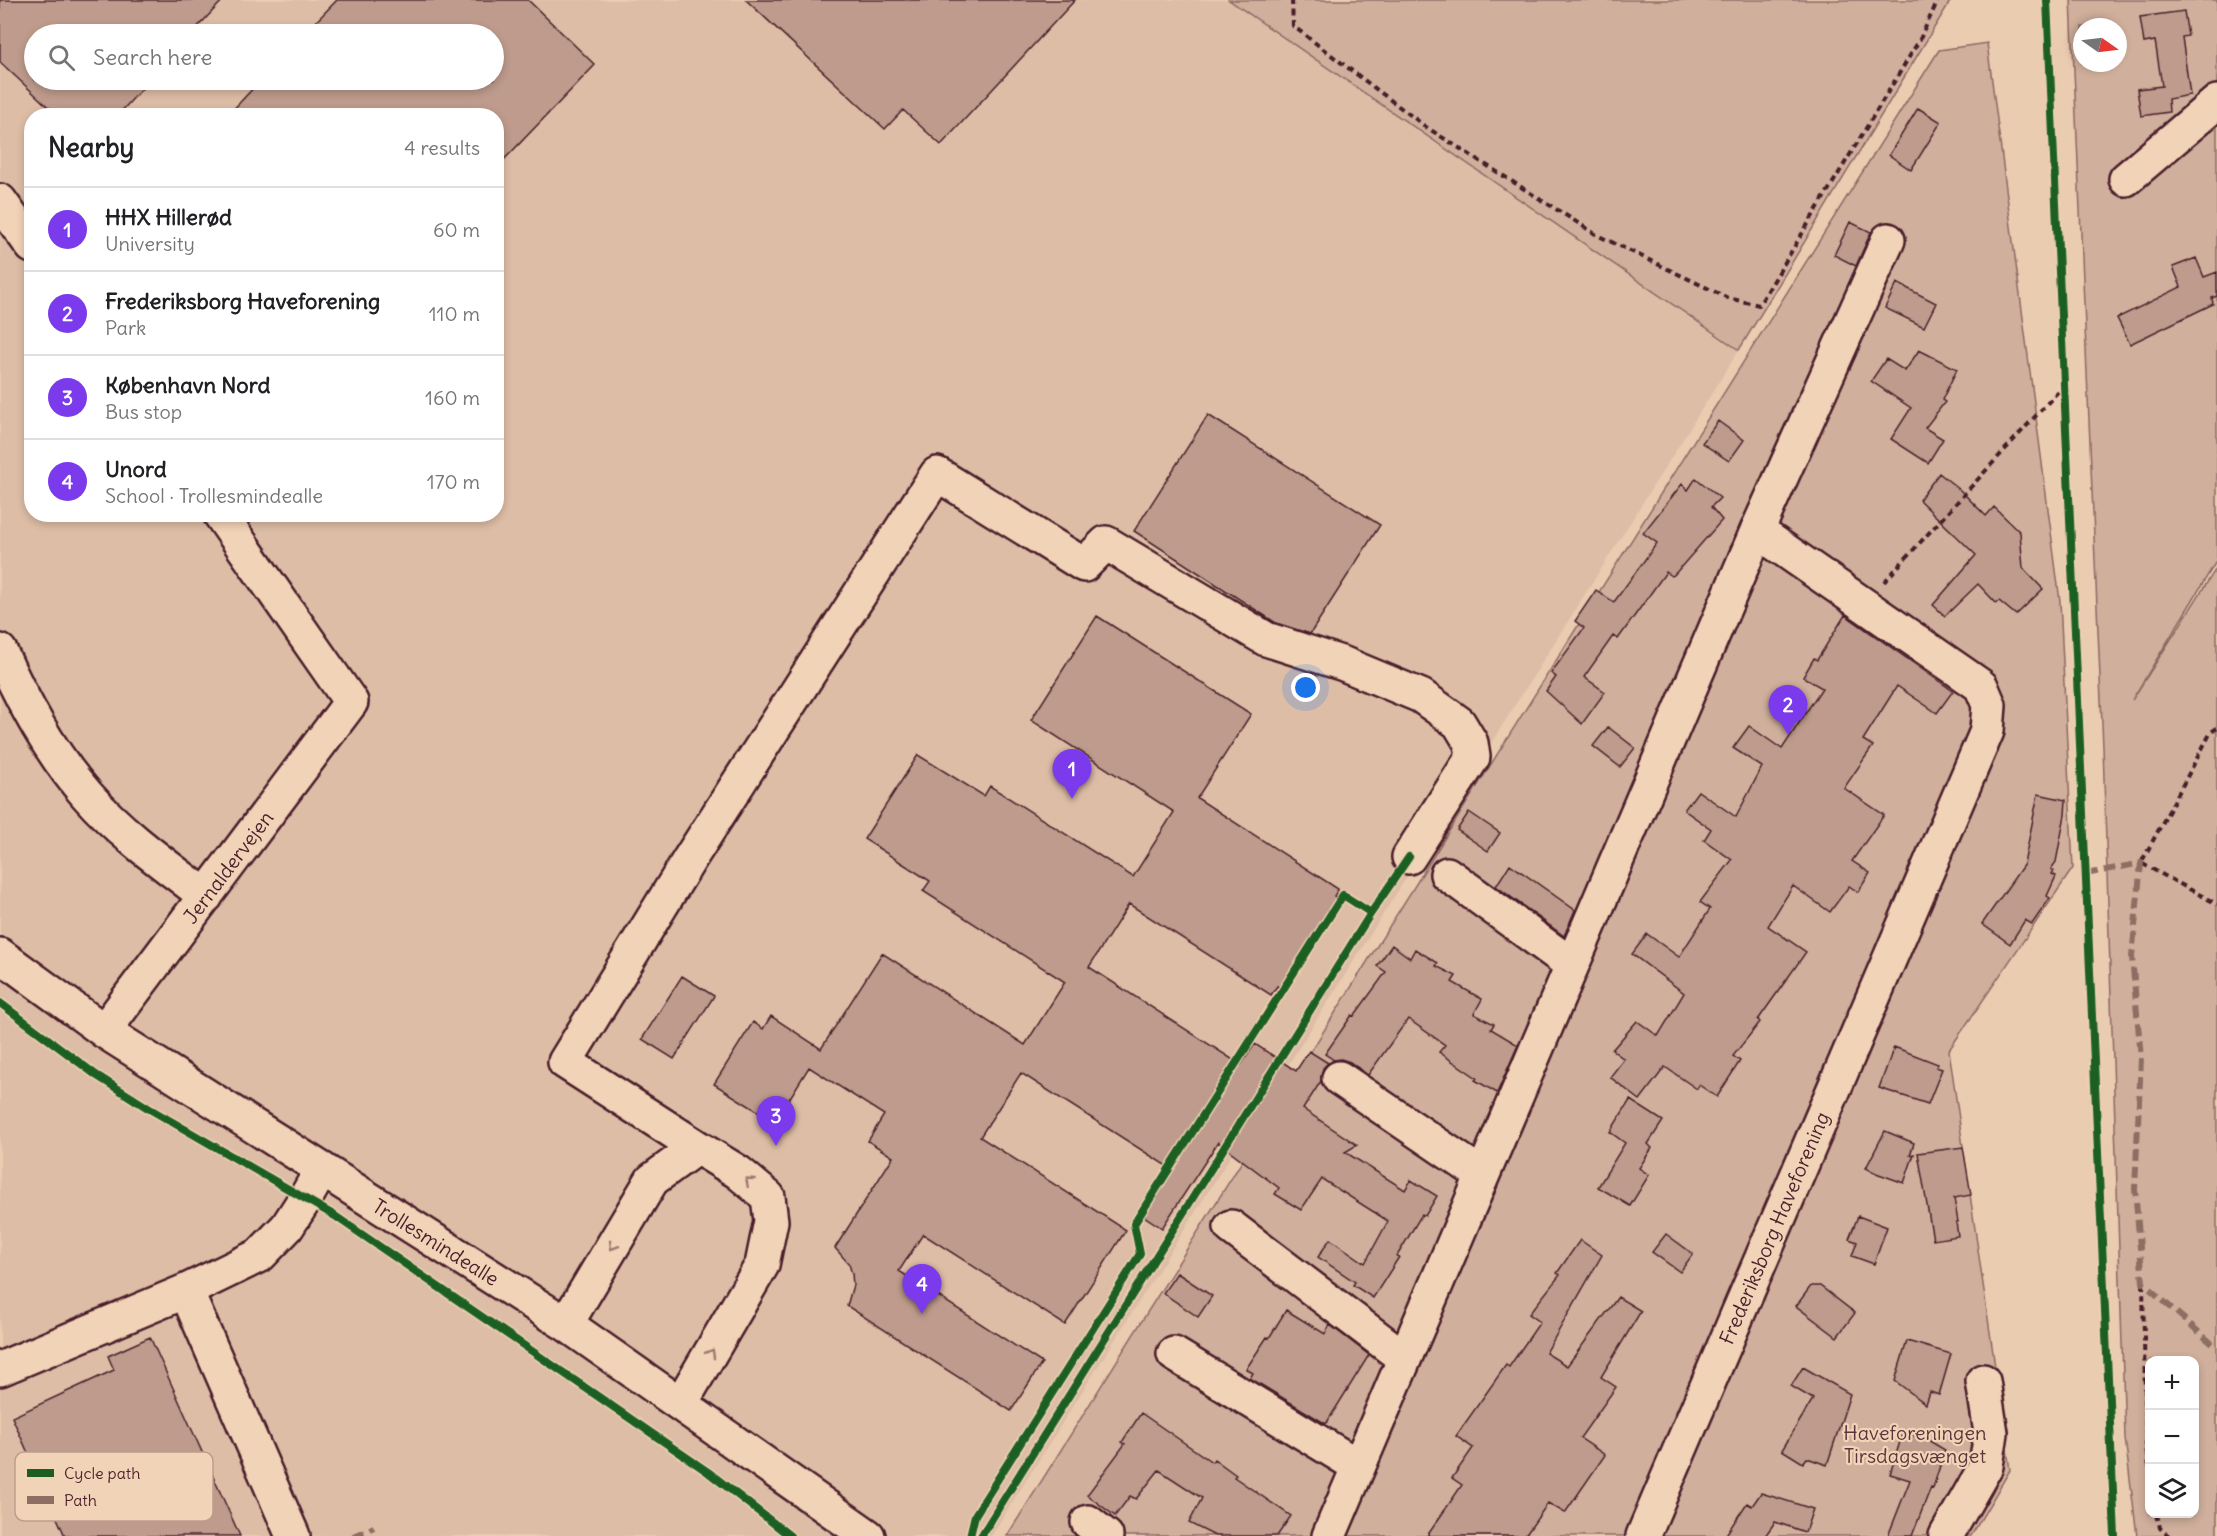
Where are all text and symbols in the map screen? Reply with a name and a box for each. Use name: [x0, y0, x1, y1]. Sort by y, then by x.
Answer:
north arrow: [2073, 18, 2127, 72]
search box: [24, 24, 504, 90]
icon: search: [45, 41, 78, 74]
text: Search here: [93, 43, 212, 71]
text: Nearby: [48, 131, 134, 164]
text: 4 results: [404, 135, 480, 160]
text: HHX Hillerød: [105, 203, 232, 231]
text: 1: [64, 217, 71, 242]
text: 60 m: [433, 217, 480, 242]
text: University: [105, 231, 195, 256]
text: Frederiksborg Haveforening: [105, 287, 380, 315]
text: 2: [62, 301, 73, 326]
text: 110 m: [429, 301, 480, 326]
text: Park: [105, 315, 146, 340]
text: København Nord: [105, 371, 270, 399]
text: 3: [62, 385, 73, 410]
text: 160 m: [425, 385, 480, 410]
text: Bus stop: [105, 399, 182, 424]
text: Unord: [105, 455, 167, 483]
text: 4: [62, 469, 73, 494]
text: 170 m: [427, 469, 480, 494]
text: School · Trollesmindealle: [105, 483, 323, 508]
your location: [1291, 673, 1320, 702]
pin: 2: [1768, 686, 1808, 735]
pin: 1: [1052, 750, 1092, 799]
street label: Jernaldervejen: [178, 806, 278, 928]
pin: 3: [756, 1096, 796, 1146]
street label: Frederiksborg Haveforening: [1714, 1108, 1834, 1348]
one-way arrow: [745, 1177, 756, 1188]
street label: Trollesmindealle: [368, 1193, 504, 1291]
one-way arrow: [609, 1240, 620, 1250]
pin: 4: [902, 1264, 942, 1314]
one-way arrow: [703, 1348, 715, 1359]
map controls: [2145, 1356, 2199, 1518]
button: +: [2145, 1356, 2199, 1410]
button: −: [2145, 1410, 2199, 1464]
park label: Haveforeningen Tirsdagsvænget: [1843, 1420, 1987, 1468]
legend: [15, 1452, 213, 1521]
text: Cycle path: [64, 1463, 140, 1483]
button: layers: [2145, 1464, 2199, 1518]
text: Path: [64, 1490, 97, 1510]

